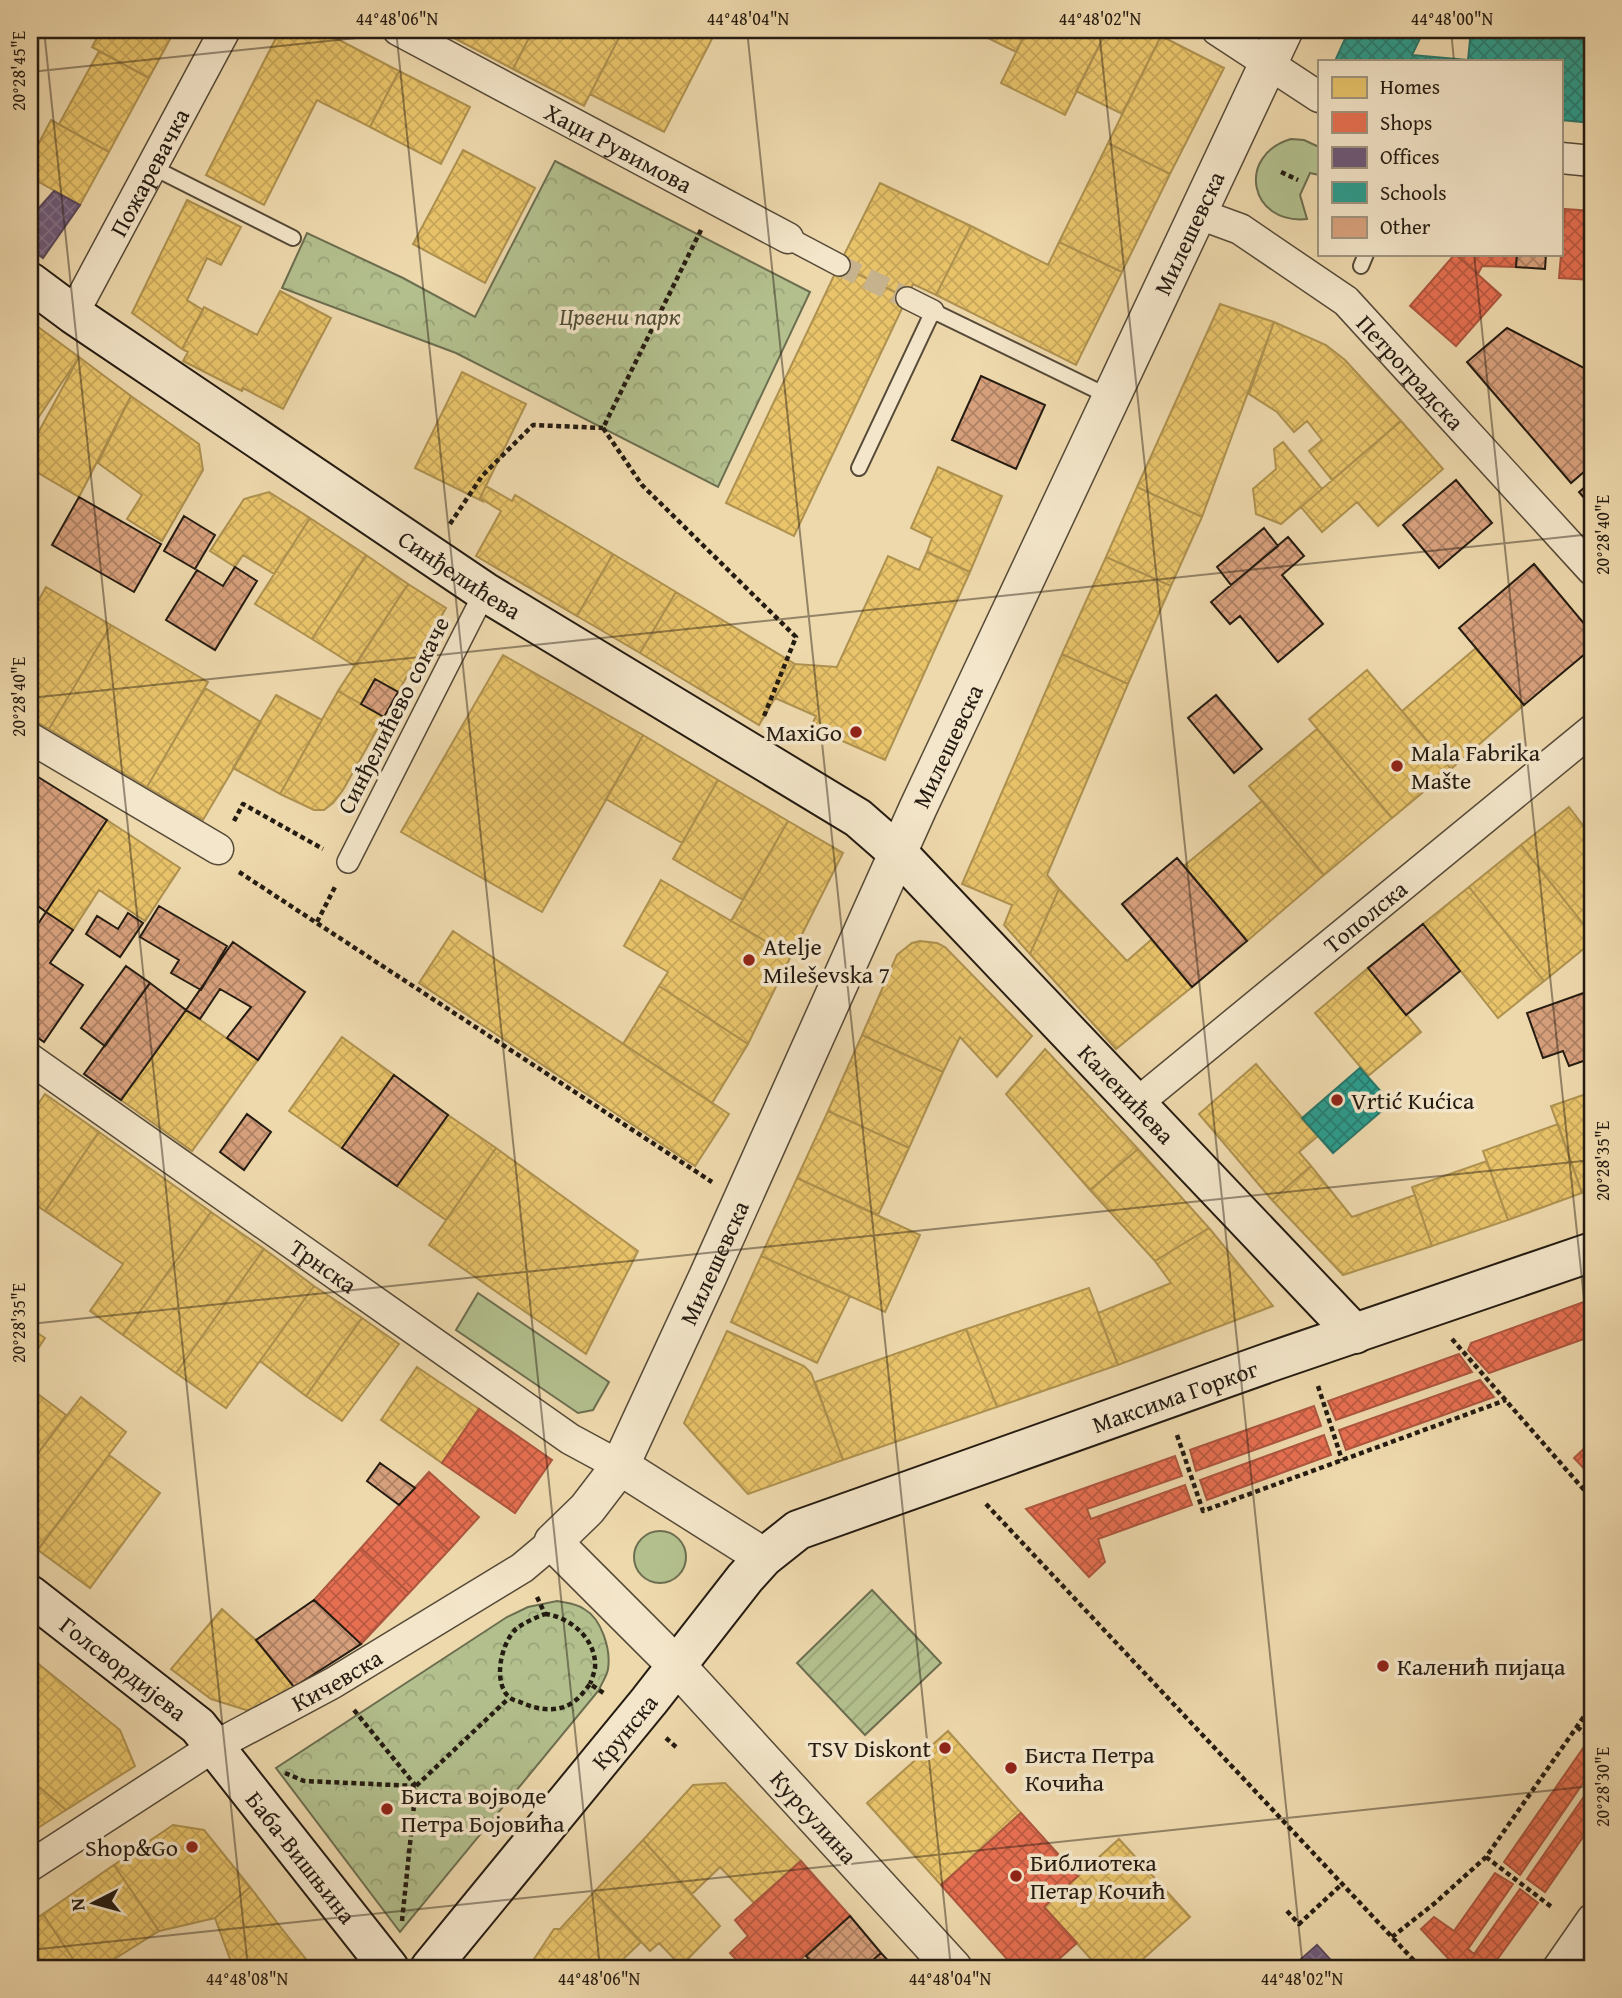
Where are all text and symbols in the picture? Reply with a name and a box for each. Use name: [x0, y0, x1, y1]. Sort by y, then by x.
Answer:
text: 44°48'06"N: [356, 5, 439, 32]
text: 44°48'04"N: [707, 5, 790, 32]
text: 44°48'02"N: [1059, 5, 1142, 32]
text: 44°48'00"N: [1411, 5, 1494, 32]
text: 20°28'45"E: [5, 31, 32, 111]
legend: [1318, 60, 1562, 256]
text: Homes: [1380, 71, 1440, 102]
street label: Хаџи Рувимова: [538, 94, 699, 202]
street label: Пожаревачка: [100, 101, 198, 242]
text: Shops: [1380, 107, 1432, 138]
text: Offices: [1380, 141, 1440, 172]
street label: Милешевска: [1144, 165, 1233, 301]
text: Schools: [1380, 177, 1447, 208]
text: Other: [1380, 211, 1431, 242]
park label: Црвени парк: [559, 299, 681, 334]
street label: Петроградска: [1349, 306, 1473, 438]
text: 20°28'40"E: [1589, 495, 1616, 575]
street label: Синђелићева: [392, 521, 528, 628]
street label: Синђелићево сокаче: [328, 610, 458, 820]
text: 20°28'40"E: [5, 657, 32, 737]
street label: Милешевска: [903, 678, 992, 814]
place label: MaxiGo: [766, 715, 842, 750]
marker: MaxiGo: [848, 724, 864, 740]
place label: Mala Fabrika Mašte: [1411, 735, 1541, 798]
marker: Mala Fabrika Mašte: [1389, 758, 1405, 774]
street label: Тополска: [1315, 871, 1415, 961]
place label: Atelje Mileševska 7: [763, 929, 890, 992]
marker: Atelje Mileševska 7: [741, 952, 757, 968]
street label: Каленићева: [1070, 1036, 1183, 1152]
place label: Vrtić Kućica: [1351, 1083, 1475, 1118]
marker: Vrtić Kućica: [1329, 1092, 1345, 1108]
text: 20°28'35"E: [1589, 1121, 1616, 1201]
street label: Милешевска: [670, 1194, 757, 1331]
street label: Трнска: [283, 1230, 365, 1302]
text: 20°28'35"E: [5, 1283, 32, 1363]
street label: Максима Горког: [1087, 1350, 1262, 1442]
street label: Голсвордијева: [53, 1607, 195, 1729]
street label: Кичевска: [285, 1639, 389, 1720]
place label: Каленић пијаца: [1397, 1649, 1566, 1684]
marker: Каленић пијаца: [1375, 1658, 1391, 1674]
street label: Крунска: [582, 1686, 666, 1777]
place label: TSV Diskont: [808, 1731, 932, 1766]
place label: Биста Петра Кочића: [1025, 1737, 1155, 1800]
marker: TSV Diskont: [937, 1740, 953, 1756]
text: 20°28'30"E: [1589, 1747, 1616, 1827]
marker: Биста Петра Кочића: [1003, 1760, 1019, 1776]
street label: Курсулина: [762, 1762, 866, 1872]
place label: Биста војводе Петра Бојовића: [401, 1778, 565, 1841]
street label: Баба-Вишњина: [238, 1783, 365, 1931]
marker: Биста војводе Петра Бојовића: [379, 1801, 395, 1817]
place label: Shop&Go: [85, 1830, 178, 1865]
marker: Shop&Go: [184, 1839, 200, 1855]
place label: Библиотека Петар Кочић: [1030, 1845, 1166, 1908]
north arrow: [60, 1868, 130, 1938]
marker: Библиотека Петар Кочић: [1008, 1868, 1024, 1884]
text: N: [62, 1897, 92, 1913]
text: 44°48'08"N: [206, 1965, 289, 1992]
text: 44°48'06"N: [558, 1965, 641, 1992]
text: 44°48'04"N: [909, 1965, 992, 1992]
text: 44°48'02"N: [1261, 1965, 1344, 1992]

